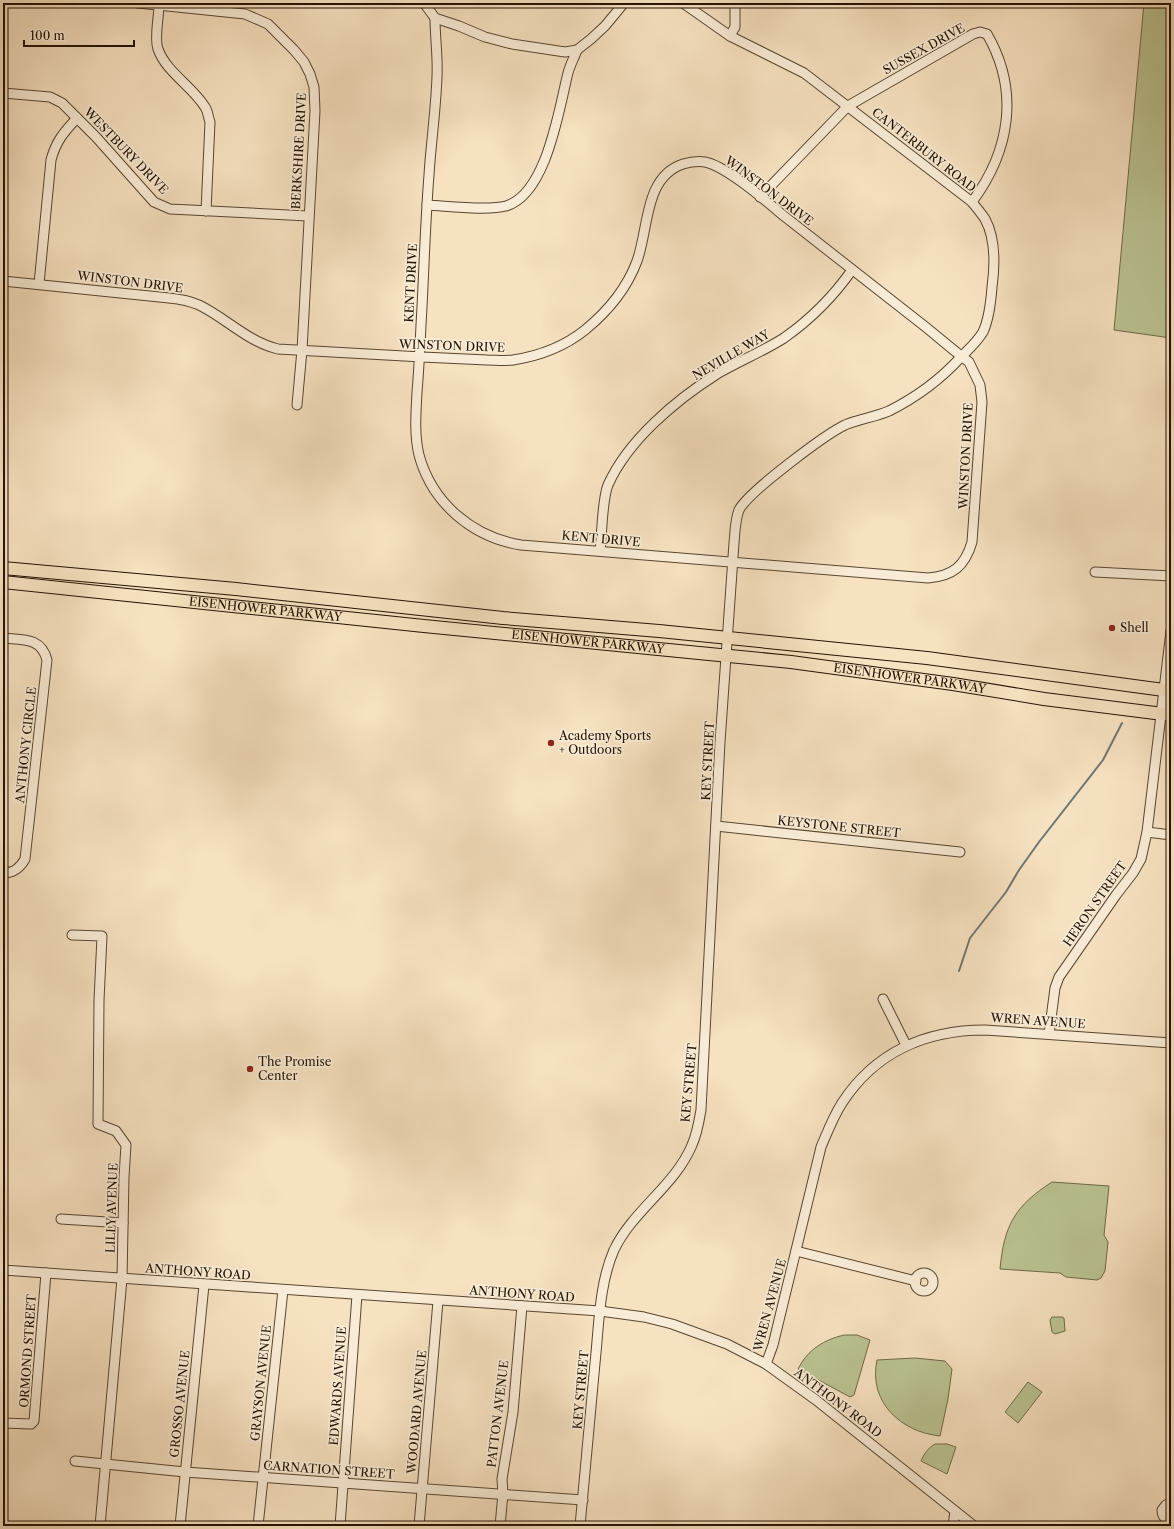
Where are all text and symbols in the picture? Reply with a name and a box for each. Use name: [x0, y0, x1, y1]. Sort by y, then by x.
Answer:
street label: SUSSEX DRIVE: [880, 20, 967, 77]
scale bar: [24, 22, 134, 48]
text: 100 m: [30, 28, 65, 43]
street label: BERKSHIRE DRIVE: [288, 92, 309, 210]
street label: WESTBURY DRIVE: [80, 104, 172, 197]
street label: CANTERBURY ROAD: [869, 104, 980, 195]
street label: WINSTON DRIVE: [721, 152, 816, 229]
street label: KENT DRIVE: [401, 243, 420, 323]
street label: WINSTON DRIVE: [75, 267, 184, 295]
street label: NEVILLE WAY: [689, 326, 773, 383]
street label: WINSTON DRIVE: [398, 336, 506, 355]
street label: WINSTON DRIVE: [955, 402, 976, 511]
street label: KENT DRIVE: [561, 528, 641, 549]
street label: EISENHOWER PARKWAY: [188, 593, 343, 624]
place label: Shell: [1120, 620, 1149, 635]
marker: Shell: [1107, 623, 1117, 633]
street label: EISENHOWER PARKWAY: [511, 627, 666, 657]
street label: EISENHOWER PARKWAY: [833, 660, 988, 696]
street label: ANTHONY CIRCLE: [12, 686, 39, 805]
street label: KEY STREET: [698, 721, 717, 801]
place label: Academy Sports + Outdoors: [558, 728, 651, 757]
marker: Academy Sports + Outdoors: [546, 738, 556, 748]
street label: KEYSTONE STREET: [777, 813, 901, 840]
street label: HERON STREET: [1060, 858, 1130, 949]
street label: WREN AVENUE: [989, 1010, 1086, 1031]
street label: KEY STREET: [678, 1043, 699, 1123]
place label: The Promise Center: [258, 1054, 332, 1083]
marker: The Promise Center: [245, 1064, 255, 1074]
street label: LILLY AVENUE: [102, 1163, 121, 1253]
street label: WREN AVENUE: [750, 1257, 789, 1354]
street label: ANTHONY ROAD: [144, 1260, 252, 1283]
street label: ANTHONY ROAD: [468, 1282, 576, 1305]
street label: ORMOND STREET: [16, 1294, 39, 1408]
street label: GRAYSON AVENUE: [247, 1324, 274, 1442]
street label: EDWARDS AVENUE: [326, 1326, 349, 1446]
street label: WOODARD AVENUE: [404, 1349, 429, 1476]
street label: GROSSO AVENUE: [166, 1350, 193, 1458]
street label: KEY STREET: [570, 1350, 591, 1430]
street label: PATTON AVENUE: [483, 1359, 512, 1468]
street label: ANTHONY ROAD: [791, 1364, 885, 1441]
street label: CARNATION STREET: [263, 1457, 395, 1482]

